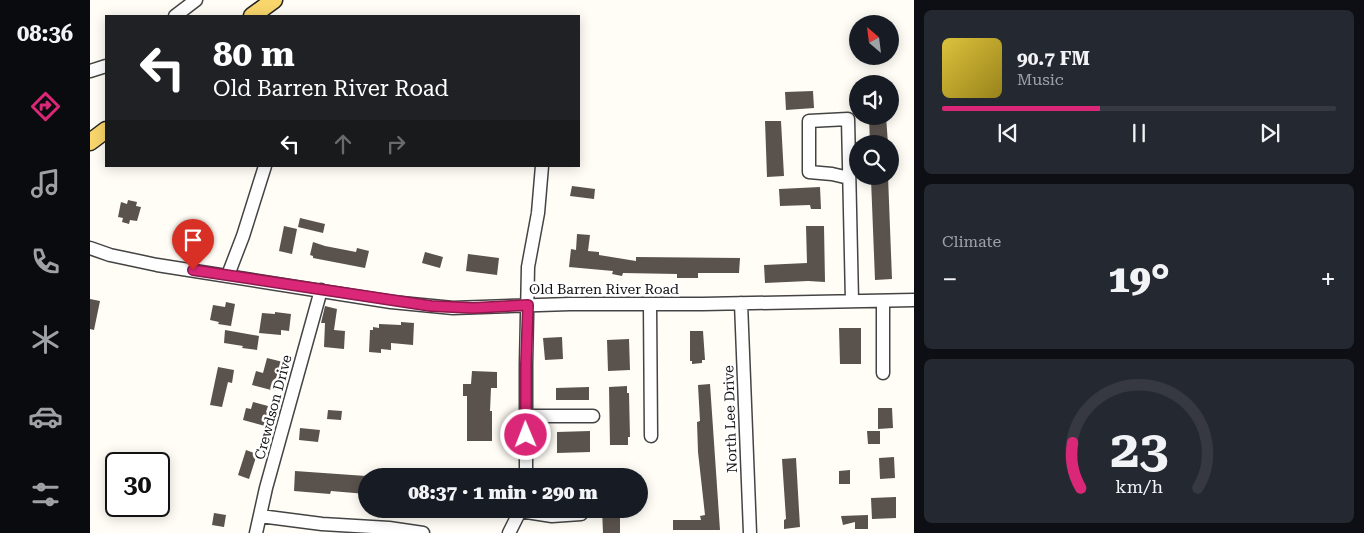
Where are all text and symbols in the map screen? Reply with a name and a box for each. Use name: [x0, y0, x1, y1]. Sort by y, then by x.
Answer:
north arrow: [849, 15, 899, 65]
map controls: [849, 15, 899, 185]
text: 08:36: [17, 21, 73, 46]
text: 80 m: [213, 34, 295, 75]
icon: left: [130, 35, 195, 100]
text: 90.7 FM: [1017, 47, 1090, 70]
text: Music: [1017, 70, 1064, 89]
button: sound: [849, 75, 899, 125]
text: Old Barren River Road: [213, 76, 449, 101]
icon: directions: [28, 89, 63, 124]
icon: previous: [994, 119, 1022, 147]
icon: pause: [1125, 119, 1153, 147]
icon: next: [1256, 119, 1284, 147]
icon: left: [276, 130, 304, 158]
icon: ahead: [329, 130, 357, 158]
icon: right: [382, 130, 410, 158]
button: search: [849, 135, 899, 185]
icon: music: [28, 166, 63, 201]
pin: [172, 219, 214, 270]
icon: arrive: [179, 226, 207, 254]
text: Climate: [942, 232, 1001, 251]
icon: phone: [28, 244, 63, 279]
text: 19°: [1108, 257, 1170, 301]
text: −: [942, 263, 958, 296]
text: +: [1320, 263, 1336, 296]
street label: Old Barren River Road: [529, 281, 679, 297]
icon: climate: [28, 322, 63, 357]
street label: Crewdson Drive: [251, 353, 295, 461]
street label: North Lee Drive: [720, 365, 740, 473]
icon: car: [28, 399, 63, 434]
position arrow: [499, 408, 551, 460]
text: 23: [1110, 419, 1168, 480]
speed limit sign: 30: [105, 452, 170, 517]
text: km/h: [1115, 476, 1163, 497]
icon: filters: [28, 477, 63, 512]
text: 08:37 · 1 min · 290 m: [408, 481, 598, 504]

